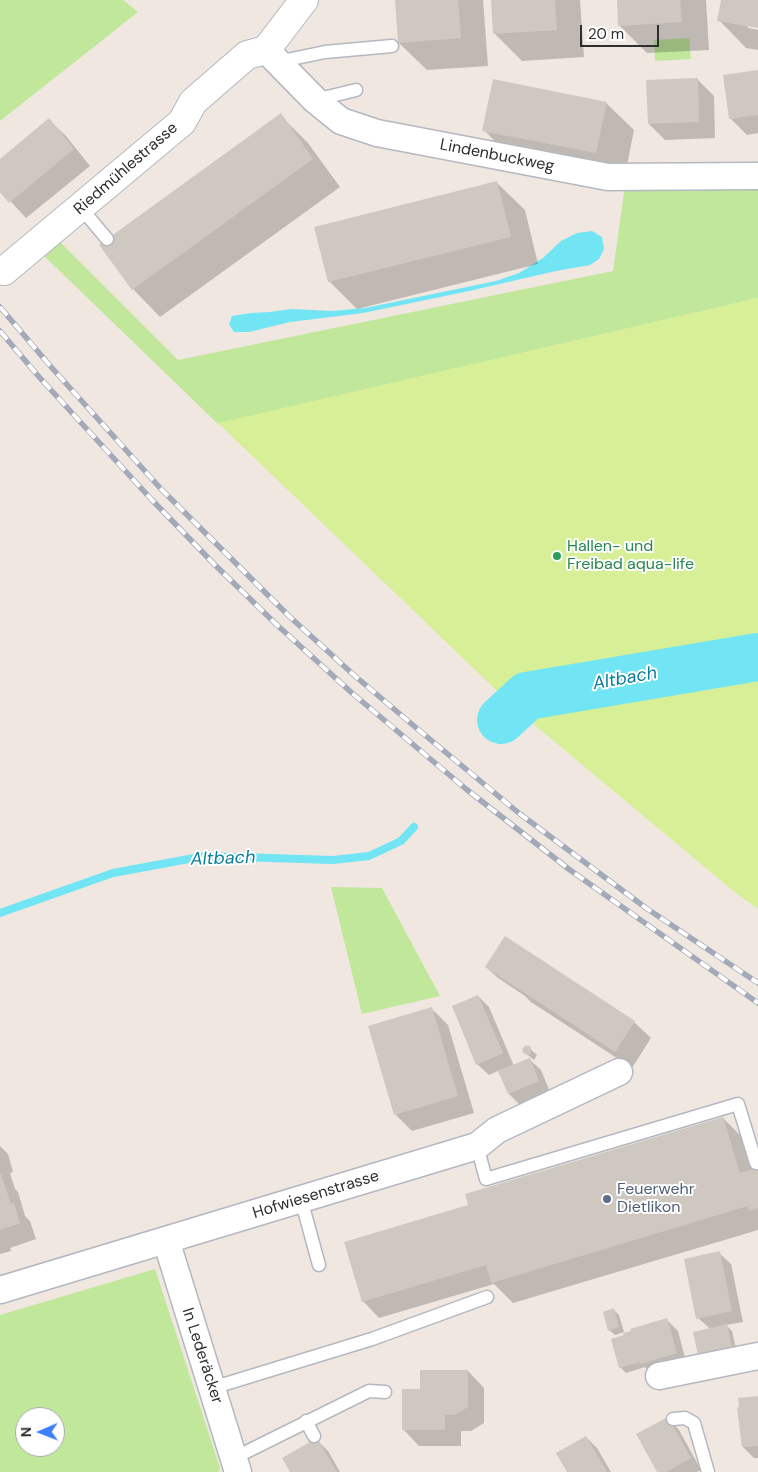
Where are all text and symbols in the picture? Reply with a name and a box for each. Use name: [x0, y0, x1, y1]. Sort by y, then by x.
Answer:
scale bar: [583, 15, 662, 47]
text: 20 m: [588, 24, 624, 44]
street label: Riedmühlestrasse: [70, 119, 182, 219]
street label: Lindenbuckweg: [438, 136, 556, 176]
place label: Hallen- und Freibad aqua-life: [567, 537, 694, 575]
marker: Hallen- und Freibad aqua-life: [551, 550, 563, 562]
water label: Altbach: [591, 663, 659, 695]
water label: Altbach: [190, 847, 256, 871]
street label: Hofwiesenstrasse: [251, 1167, 381, 1223]
place label: Feuerwehr Dietlikon: [617, 1180, 695, 1218]
marker: Feuerwehr Dietlikon: [601, 1193, 613, 1205]
street label: In Lederäcker: [177, 1306, 227, 1406]
north arrow: [15, 1407, 65, 1457]
text: N: [17, 1427, 35, 1438]

